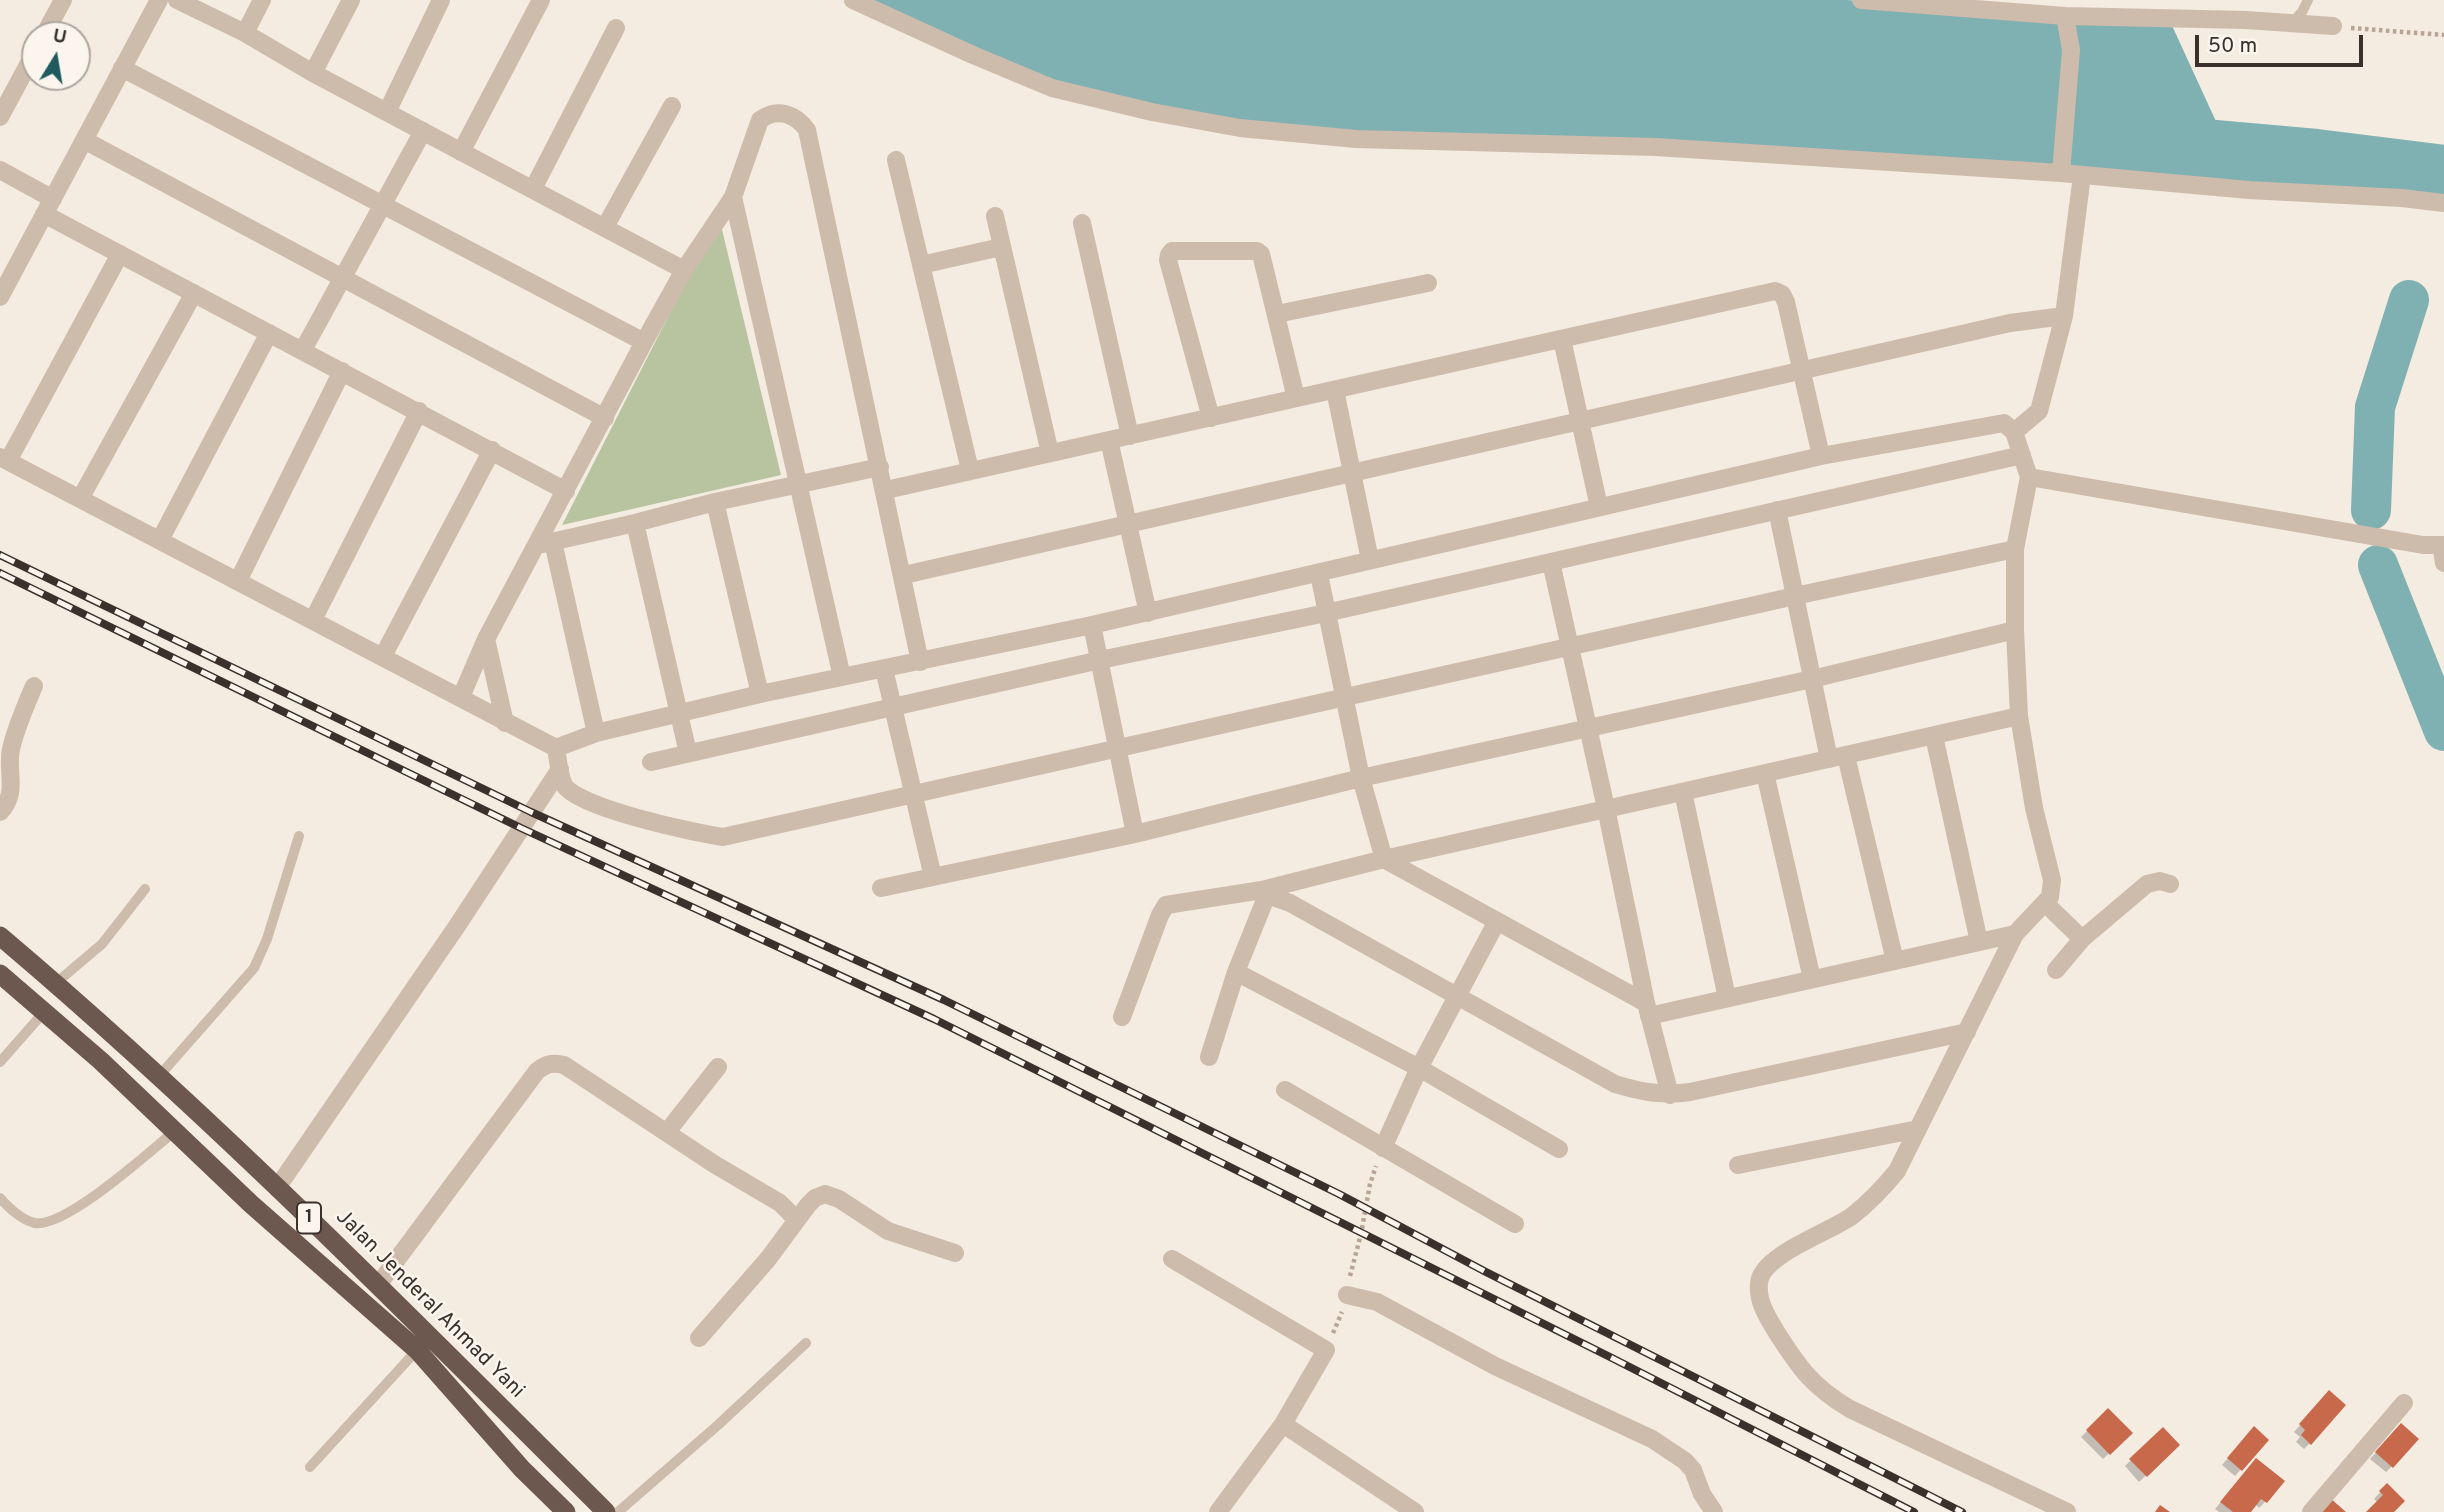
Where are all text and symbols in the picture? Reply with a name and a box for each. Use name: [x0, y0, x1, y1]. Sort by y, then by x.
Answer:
north arrow: [21, 21, 91, 91]
scale bar: [2199, 21, 2367, 65]
text: U: [51, 24, 69, 50]
text: 50 m: [2208, 33, 2257, 60]
road number: 1: [297, 1202, 321, 1234]
street label: Jalan Jenderal Ahmad Yani: [329, 1205, 529, 1405]

